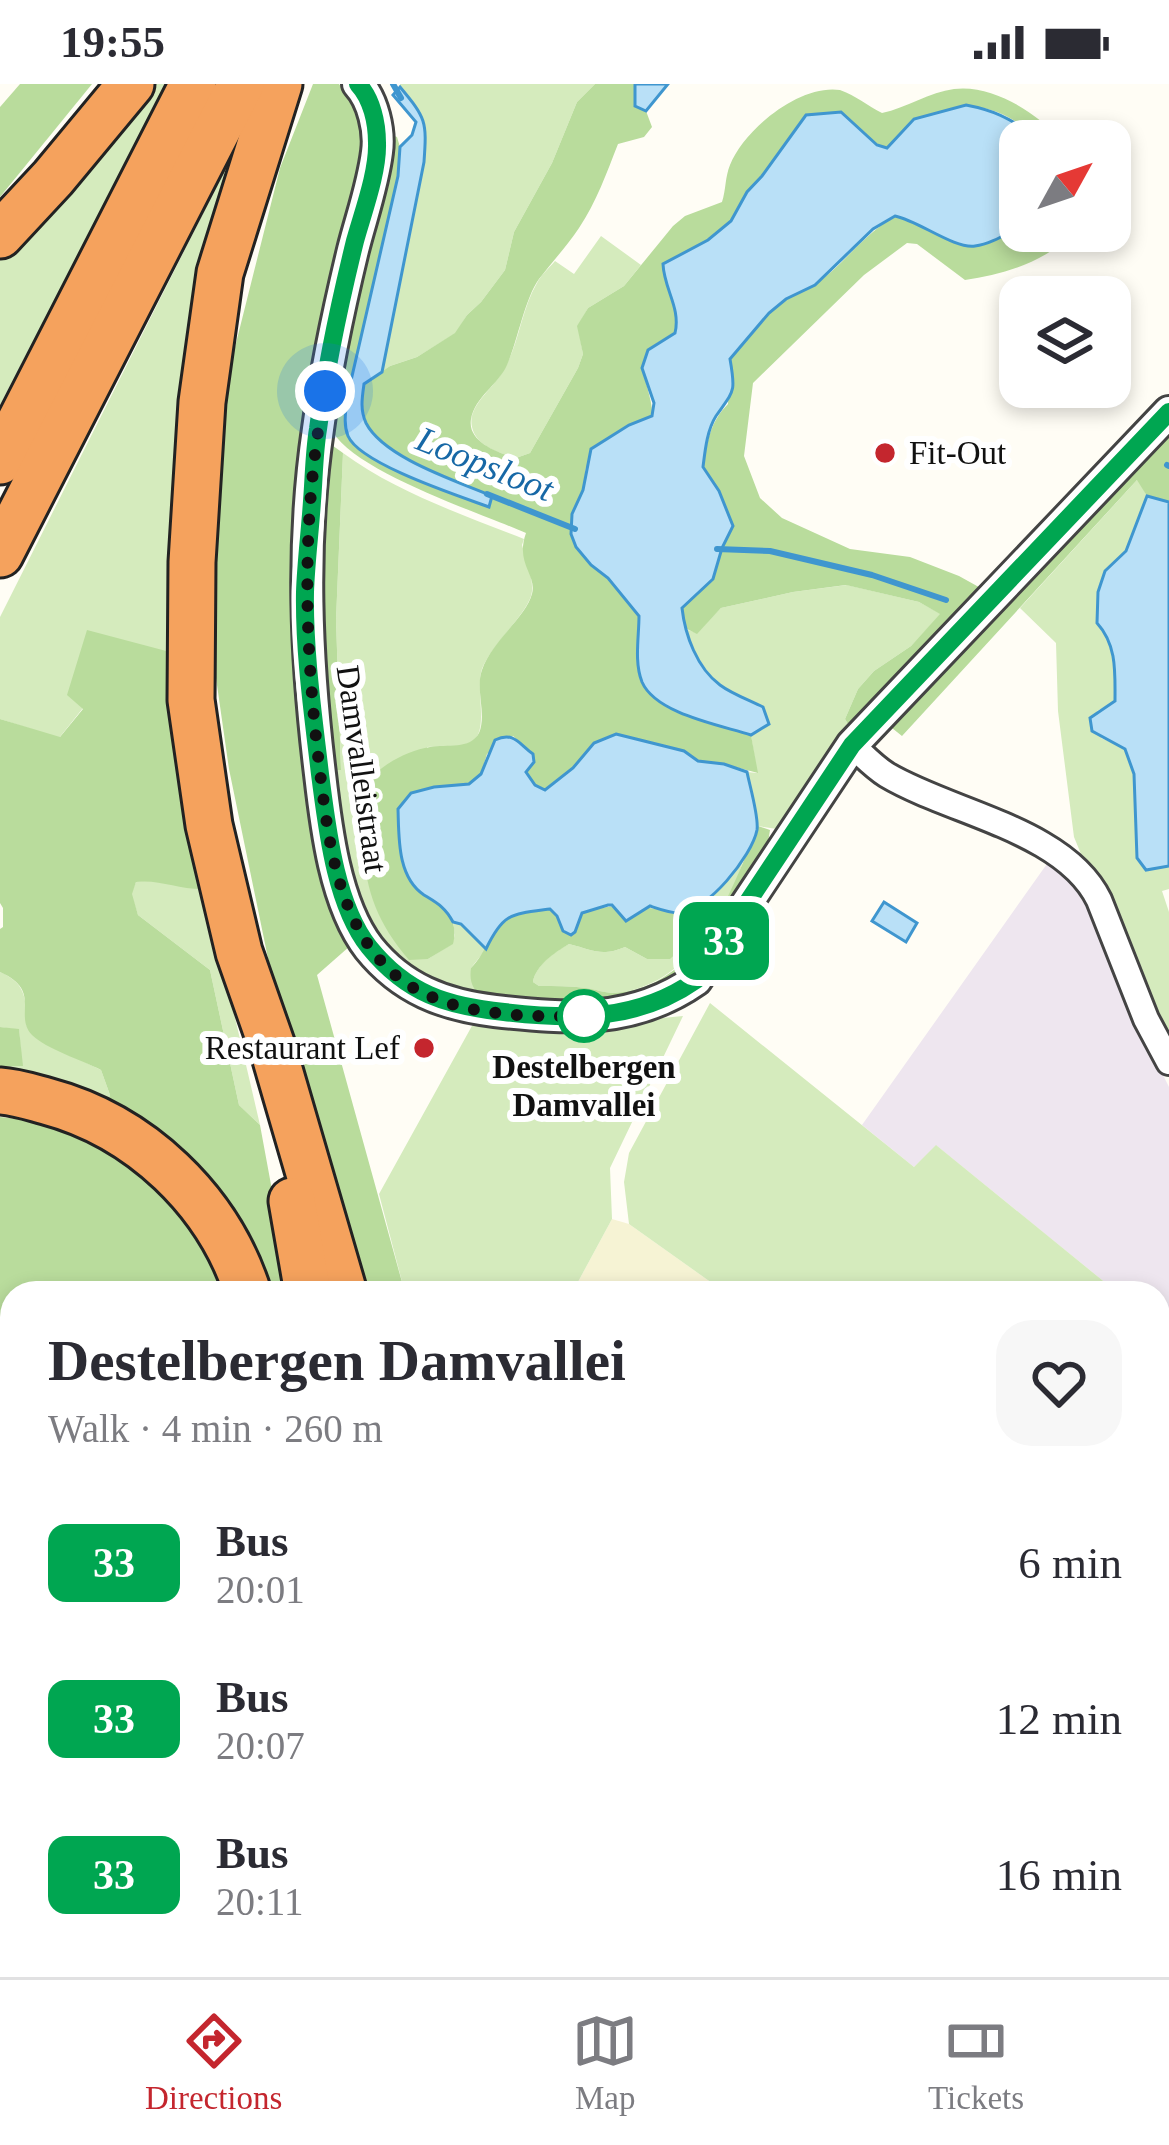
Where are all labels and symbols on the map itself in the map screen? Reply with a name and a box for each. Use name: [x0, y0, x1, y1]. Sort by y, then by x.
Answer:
north arrow: [999, 120, 1131, 252]
your location: [295, 361, 355, 421]
water label: Loopsloot: [410, 418, 560, 510]
place label: Fit-Out: [909, 435, 1006, 471]
marker: Fit-Out: [872, 440, 898, 466]
street label: Damvalleistraat: [330, 663, 394, 875]
line badge: 33: [670, 902, 778, 980]
marker: Destelbergen Damvallei: [559, 991, 609, 1041]
place label: Restaurant Lef: [205, 1030, 400, 1066]
marker: Restaurant Lef: [411, 1035, 437, 1061]
place label: Destelbergen Damvallei: [492, 1049, 676, 1123]

